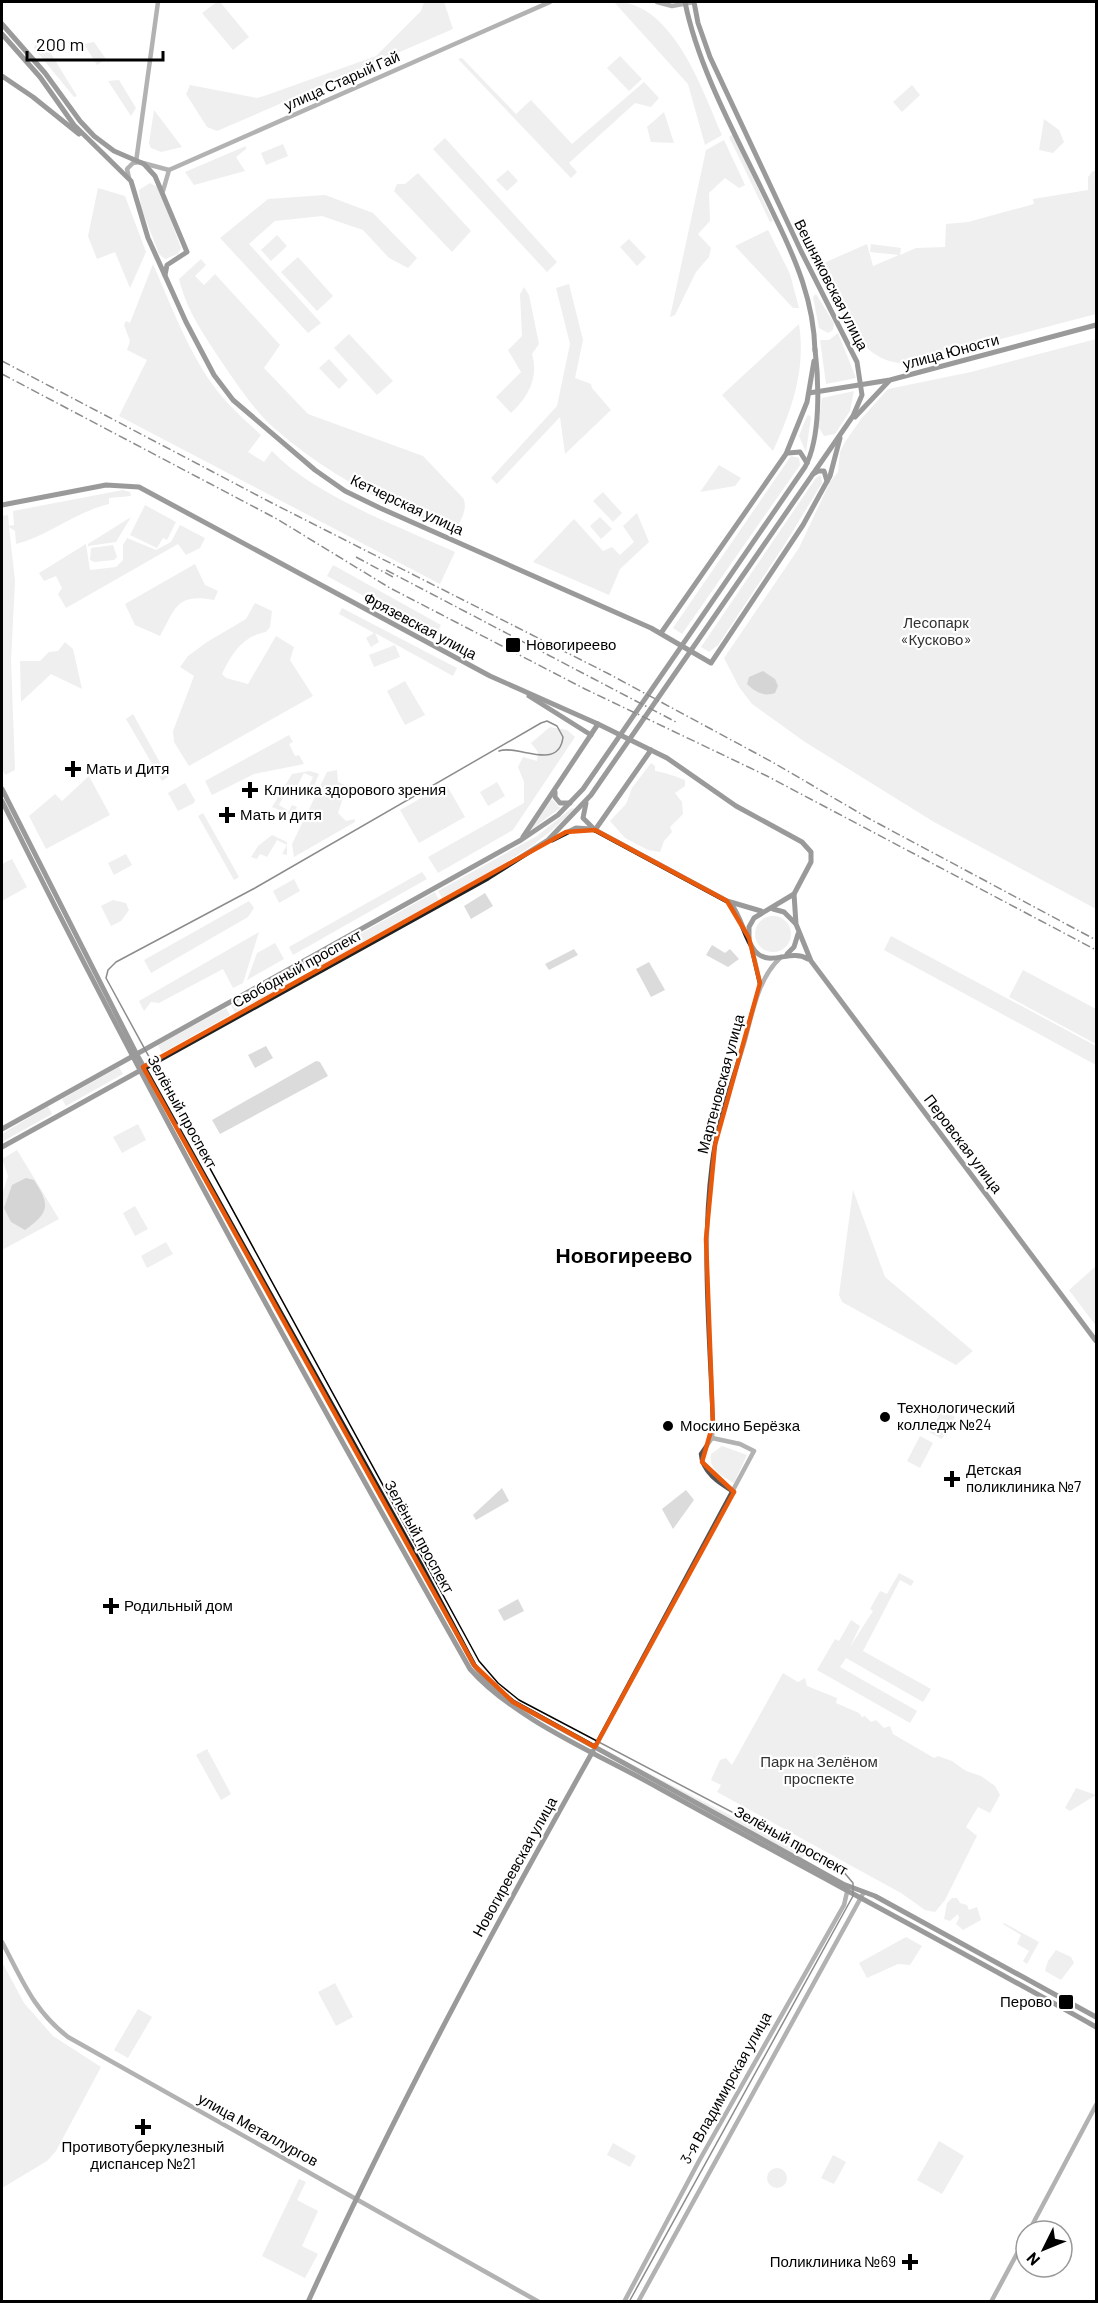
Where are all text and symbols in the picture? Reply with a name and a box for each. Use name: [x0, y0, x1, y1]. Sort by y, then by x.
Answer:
scale bar: [27, 24, 164, 62]
text: 200 m: [36, 33, 84, 55]
street label: улица Старый Гай: [281, 47, 402, 114]
street label: Вешняковская улица: [791, 216, 873, 354]
street label: улица Юности: [901, 330, 1001, 373]
street label: Кетчерская улица: [348, 470, 468, 539]
street label: Фрязевская улица: [361, 588, 481, 663]
park label: Лесопарк «Кусково»: [901, 613, 972, 648]
place label: Новогиреево: [526, 635, 616, 653]
marker: Новогиреево: [504, 636, 522, 654]
place label: Мать и Дитя: [86, 759, 169, 777]
marker: Мать и Дитя: [64, 760, 82, 778]
place label: Клиника здорового зрения: [264, 780, 446, 798]
marker: Клиника здорового зрения: [241, 781, 259, 799]
place label: Мать и дитя: [240, 805, 322, 823]
marker: Мать и дитя: [218, 806, 236, 824]
street label: Свободный проспект: [229, 925, 364, 1011]
street label: Мартеновская улица: [693, 1011, 747, 1155]
street label: Зелёный проспект: [144, 1052, 222, 1171]
street label: Перовская улица: [921, 1091, 1007, 1197]
district label: Новогиреево: [556, 1242, 692, 1267]
place label: Технологический колледж №24: [897, 1398, 1015, 1433]
marker: Технологический колледж №24: [878, 1410, 892, 1424]
place label: Москино Берёзка: [680, 1416, 801, 1434]
marker: Москино Берёзка: [661, 1419, 675, 1433]
place label: Детская поликлиника №7: [966, 1460, 1081, 1495]
marker: Детская поликлиника №7: [943, 1470, 961, 1488]
street label: Зелёный проспект: [381, 1477, 459, 1596]
place label: Родильный дом: [124, 1596, 233, 1614]
marker: Родильный дом: [102, 1597, 120, 1615]
park label: Парк на Зелёном проспекте: [760, 1752, 878, 1787]
street label: Новогиреевская улица: [468, 1793, 560, 1940]
street label: Зелёный проспект: [732, 1802, 851, 1879]
place label: Перово: [1000, 1992, 1052, 2010]
marker: Перово: [1057, 1993, 1075, 2011]
street label: 3-я Владимирская улица: [676, 2008, 775, 2167]
street label: улица Металлургов: [195, 2089, 322, 2170]
marker: Противотуберкулезный диспансер №21: [134, 2118, 152, 2136]
place label: Противотуберкулезный диспансер №21: [61, 2137, 225, 2172]
north arrow: [1014, 2219, 1074, 2279]
text: N: [1022, 2249, 1043, 2270]
place label: Поликлиника №69: [770, 2252, 896, 2270]
marker: Поликлиника №69: [901, 2253, 919, 2271]

